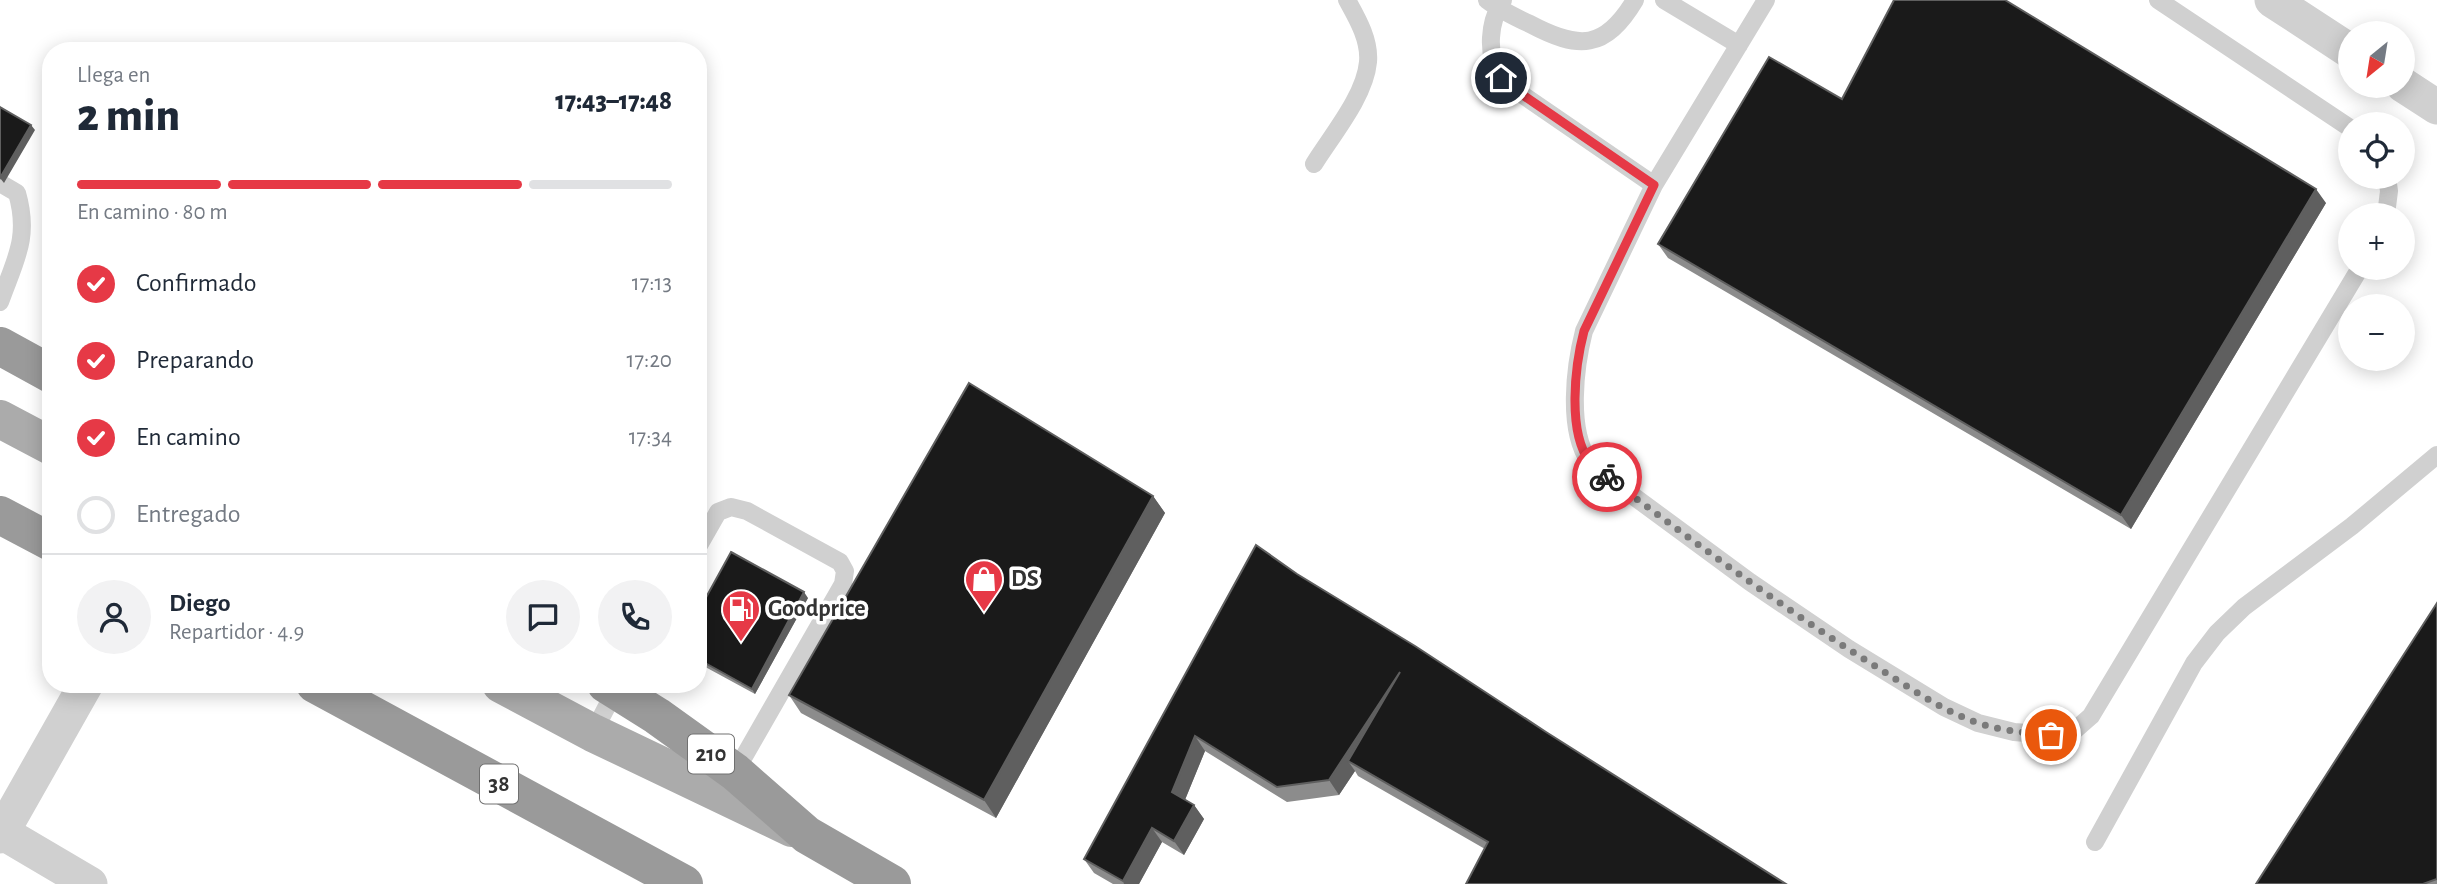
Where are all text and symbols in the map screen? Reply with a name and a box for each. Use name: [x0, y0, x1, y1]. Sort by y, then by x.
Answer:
north arrow: [2338, 21, 2415, 98]
map controls: [2338, 21, 2415, 371]
pin: [1471, 48, 1531, 108]
icon: home: [1482, 59, 1520, 97]
text: Llega en: [77, 64, 150, 87]
text: 17:43–17:48: [555, 88, 672, 114]
text: 2 min: [77, 93, 180, 139]
button: locate: [2338, 112, 2415, 189]
text: En camino · 80 m: [77, 201, 228, 224]
button: +: [2338, 203, 2415, 280]
icon: check: [77, 265, 115, 303]
text: Confirmado: [136, 270, 257, 296]
text: 17:13: [632, 272, 672, 295]
button: −: [2338, 294, 2415, 371]
icon: check: [77, 342, 115, 380]
text: Preparando: [136, 347, 254, 373]
text: 17:20: [627, 349, 672, 372]
icon: check: [77, 419, 115, 457]
text: En camino: [136, 424, 241, 450]
text: 17:34: [629, 426, 672, 449]
courier: [1572, 442, 1642, 512]
icon: bike: [1588, 458, 1626, 496]
text: Entregado: [136, 501, 241, 527]
shop icon: DS: [963, 558, 1005, 613]
place label: DS: [1011, 567, 1039, 591]
button: person: [77, 580, 151, 654]
button: chat: [506, 580, 580, 654]
button: phone: [598, 580, 672, 654]
fuel station icon: Goodprice: [720, 588, 762, 643]
text: Diego: [169, 590, 231, 616]
place label: Goodprice: [768, 597, 866, 621]
text: Repartidor · 4.9: [169, 621, 304, 644]
pin: [2021, 705, 2081, 765]
icon: bag: [2032, 716, 2070, 754]
road number: 210: [688, 734, 734, 774]
road number: 38: [480, 764, 518, 804]

